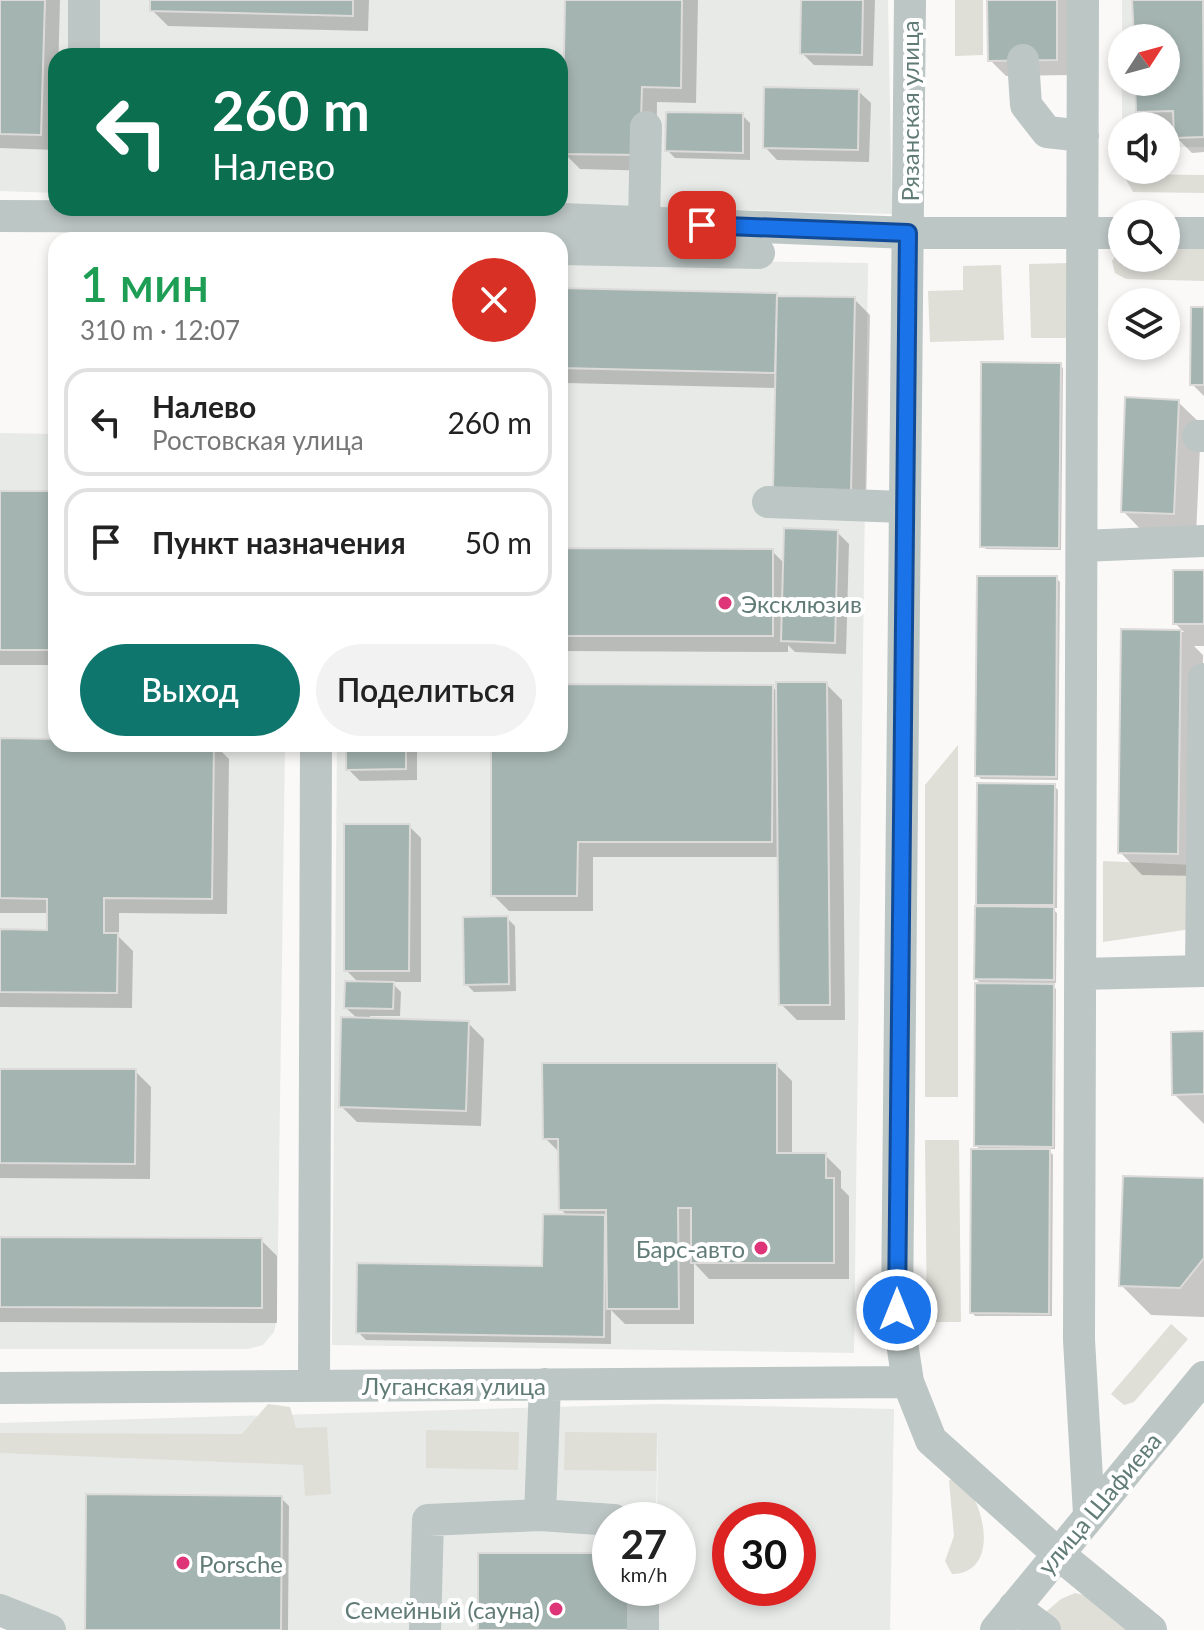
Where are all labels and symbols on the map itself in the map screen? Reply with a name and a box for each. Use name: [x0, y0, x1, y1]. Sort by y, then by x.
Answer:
street label: Рязанская улица: [895, 20, 924, 202]
north arrow: [1108, 24, 1180, 96]
pin: [668, 191, 736, 259]
place label: Эксклюзив: [741, 589, 862, 618]
marker: Эксклюзив: [716, 594, 734, 612]
place label: Барс-авто: [636, 1234, 745, 1263]
marker: Барс-авто: [752, 1239, 770, 1257]
position arrow: [855, 1268, 939, 1352]
street label: Луганская улица: [361, 1371, 546, 1400]
street label: улица Шафиева: [1031, 1426, 1167, 1580]
speed limit sign: 30: [712, 1502, 816, 1606]
place label: Porsche: [199, 1549, 283, 1578]
marker: Porsche: [174, 1554, 192, 1572]
place label: Семейный (сауна): [345, 1595, 540, 1624]
marker: Семейный (сауна): [547, 1600, 565, 1618]

